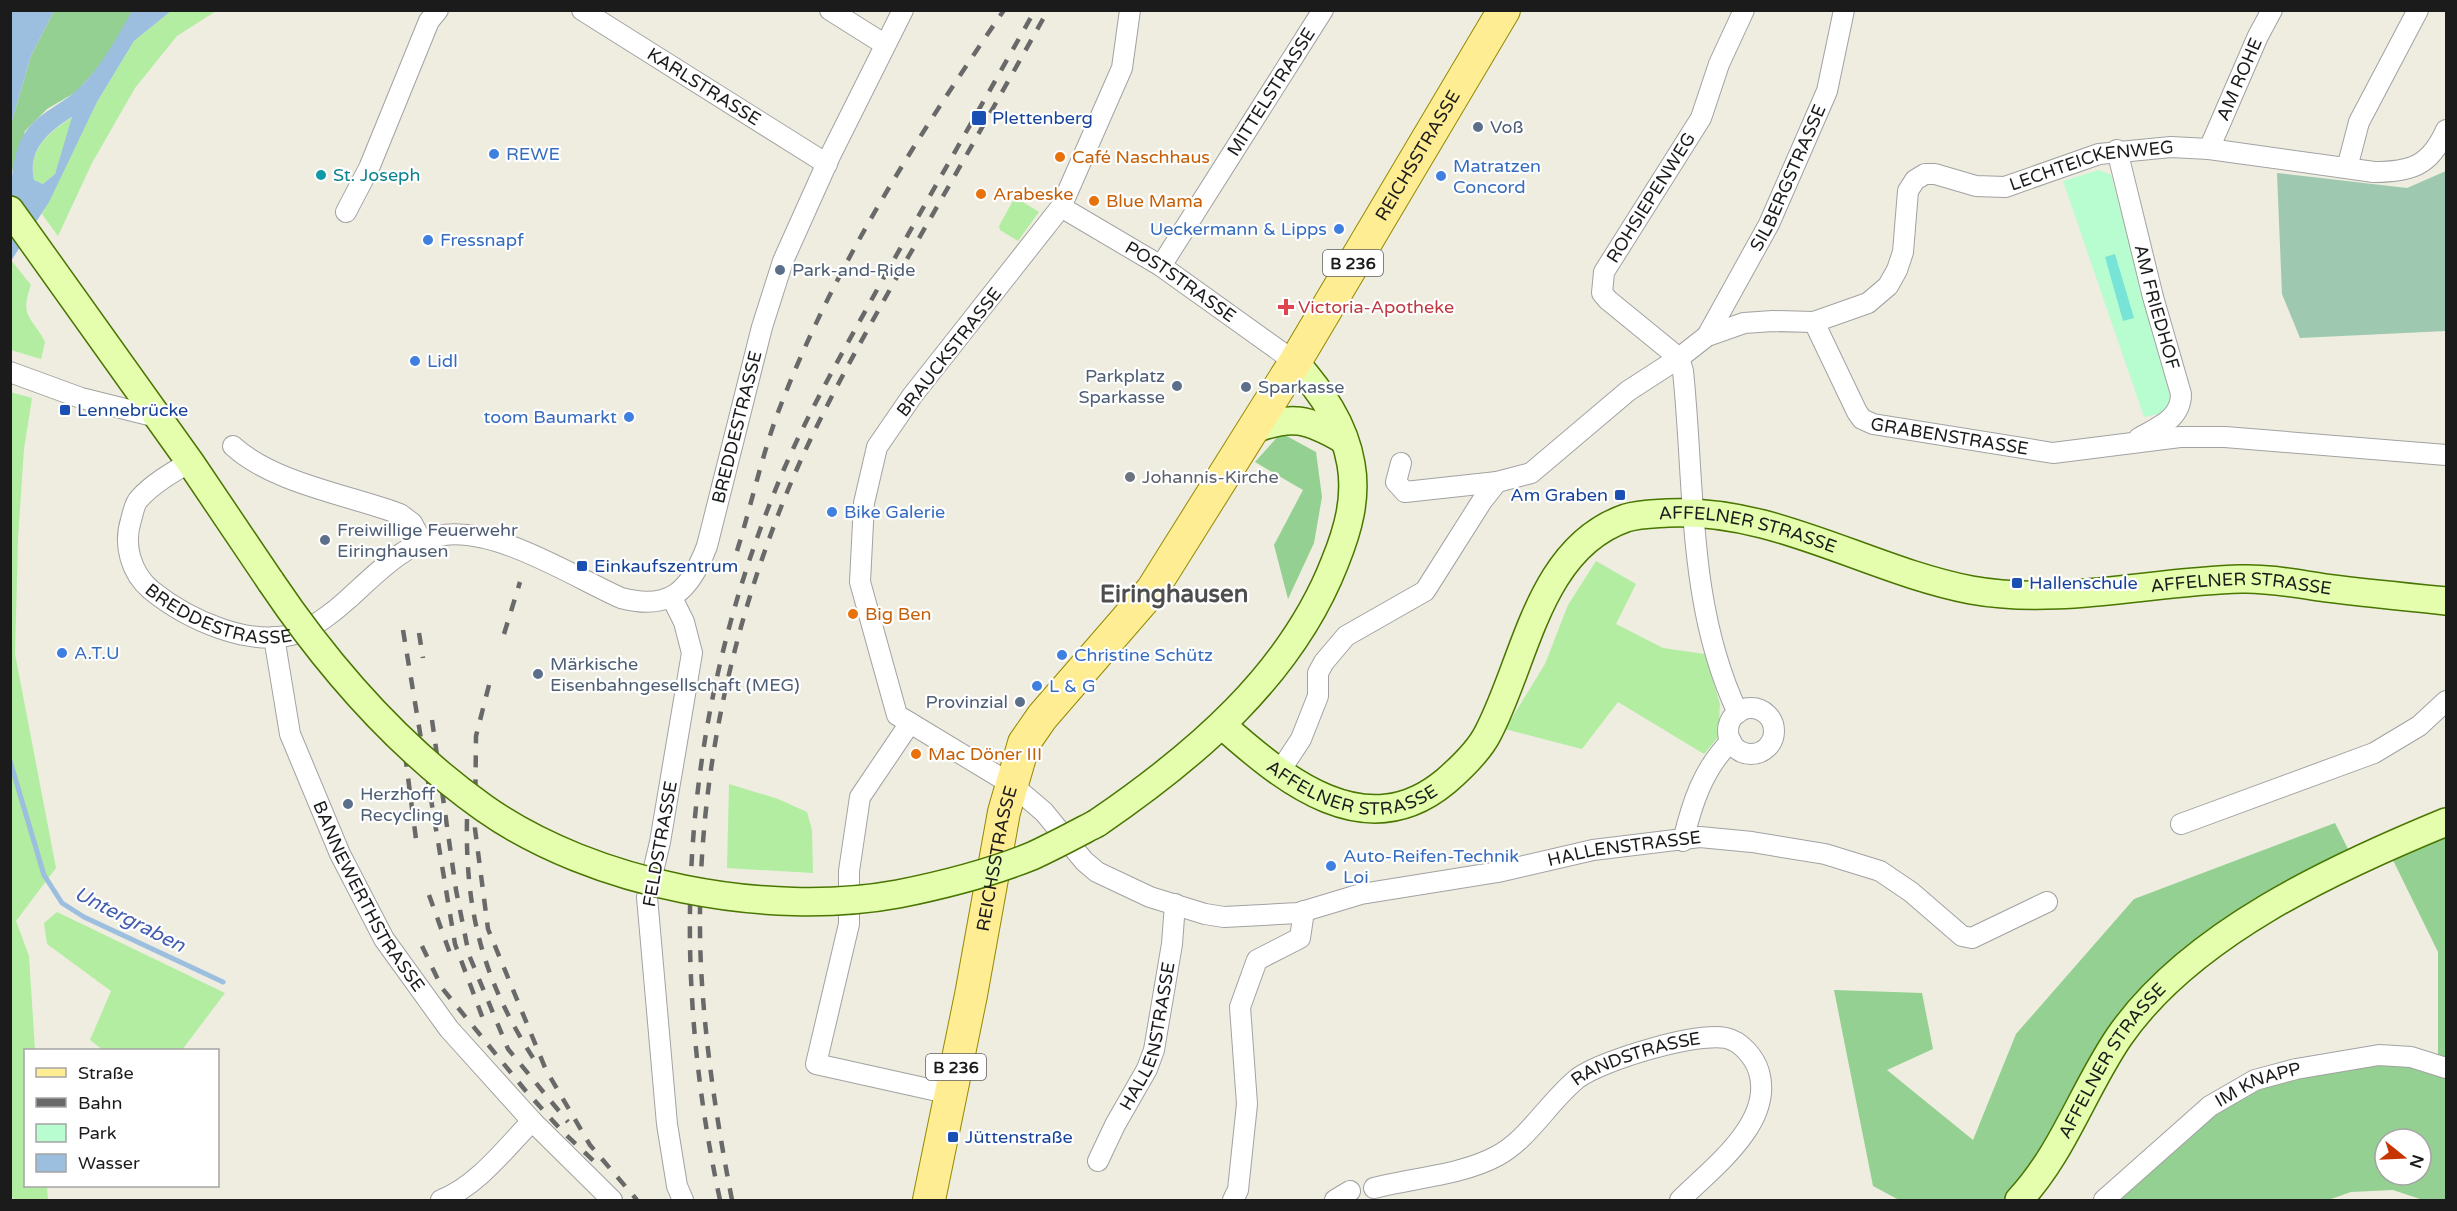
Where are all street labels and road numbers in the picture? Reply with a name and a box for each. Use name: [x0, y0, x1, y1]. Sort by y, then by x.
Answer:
street label: MITTELSTRASSE: [1222, 24, 1320, 160]
street label: AM ROHE: [2212, 35, 2267, 124]
street label: KARLSTRASSE: [643, 43, 765, 130]
street label: REICHSSTRASSE: [1370, 86, 1465, 225]
street label: SILBERGSTRASSE: [1745, 101, 1831, 255]
street label: ROHSIEPENWEG: [1602, 128, 1700, 267]
street label: LECHTEICKENWEG: [2006, 136, 2175, 196]
street label: POSTSTRASSE: [1121, 236, 1240, 327]
street label: AM FRIEDHOF: [2130, 242, 2184, 372]
road number: B 236: [1323, 250, 1383, 276]
street label: BRAUCKSTRASSE: [892, 283, 1006, 421]
street label: BREDDESTRASSE: [707, 348, 767, 506]
street label: GRABENSTRASSE: [1869, 413, 2030, 460]
street label: AFFELNER STRASSE: [1658, 502, 1840, 558]
street label: AFFELNER STRASSE: [2149, 568, 2333, 600]
street label: BREDDESTRASSE: [141, 579, 294, 649]
street label: AFFELNER STRASSE: [1262, 755, 1442, 820]
street label: FELDSTRASSE: [638, 779, 682, 909]
street label: REICHSSTRASSE: [972, 783, 1022, 933]
street label: BANNEWERTHSTRASSE: [308, 797, 429, 996]
street label: HALLENSTRASSE: [1545, 826, 1702, 871]
street label: HALLENSTRASSE: [1115, 960, 1180, 1114]
street label: AFFELNER STRASSE: [2053, 978, 2170, 1142]
street label: RANDSTRASSE: [1567, 1027, 1702, 1091]
road number: B 236: [926, 1054, 986, 1080]
street label: IM KNAPP: [2211, 1057, 2303, 1112]

